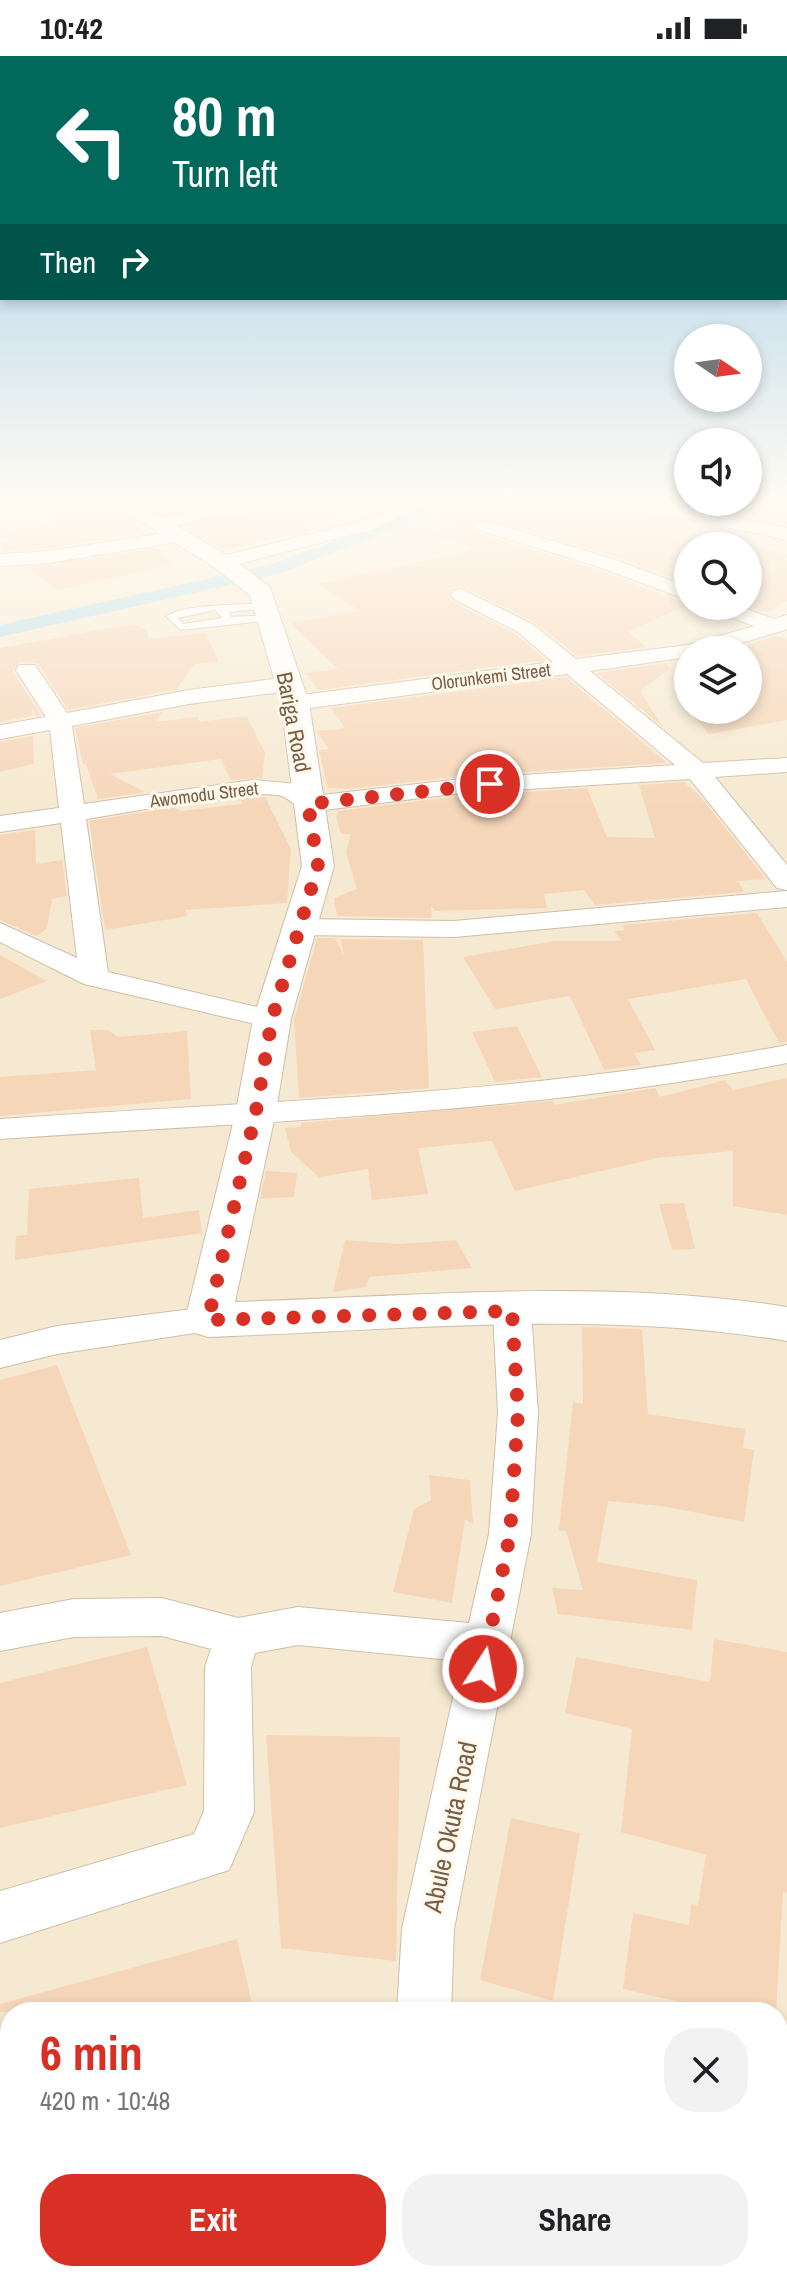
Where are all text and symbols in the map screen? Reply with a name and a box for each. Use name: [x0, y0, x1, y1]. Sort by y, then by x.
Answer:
text: 10:42: [40, 8, 103, 48]
text: 80 m: [172, 78, 277, 153]
icon: left: [40, 88, 144, 192]
text: Turn left: [172, 150, 278, 198]
icon: right: [112, 240, 156, 284]
text: Then: [40, 242, 96, 282]
north arrow: [674, 324, 762, 412]
map controls: [674, 324, 762, 724]
button: sound: [674, 428, 762, 516]
button: search: [674, 532, 762, 620]
button: layers: [674, 636, 762, 724]
street label: Olorunkemi Street: [430, 657, 552, 696]
street label: Bariga Road: [270, 669, 318, 775]
pin: [456, 750, 524, 818]
icon: arrive: [468, 762, 512, 806]
street label: Awomodu Street: [147, 775, 259, 814]
position arrow: [441, 1627, 525, 1711]
street label: Abule Okuta Road: [414, 1738, 485, 1917]
text: 6 min: [40, 2020, 143, 2085]
button: close: [664, 2028, 748, 2112]
text: 420 m · 10:48: [40, 2083, 170, 2118]
button: Exit: [40, 2174, 386, 2266]
button: Share: [402, 2174, 748, 2266]

